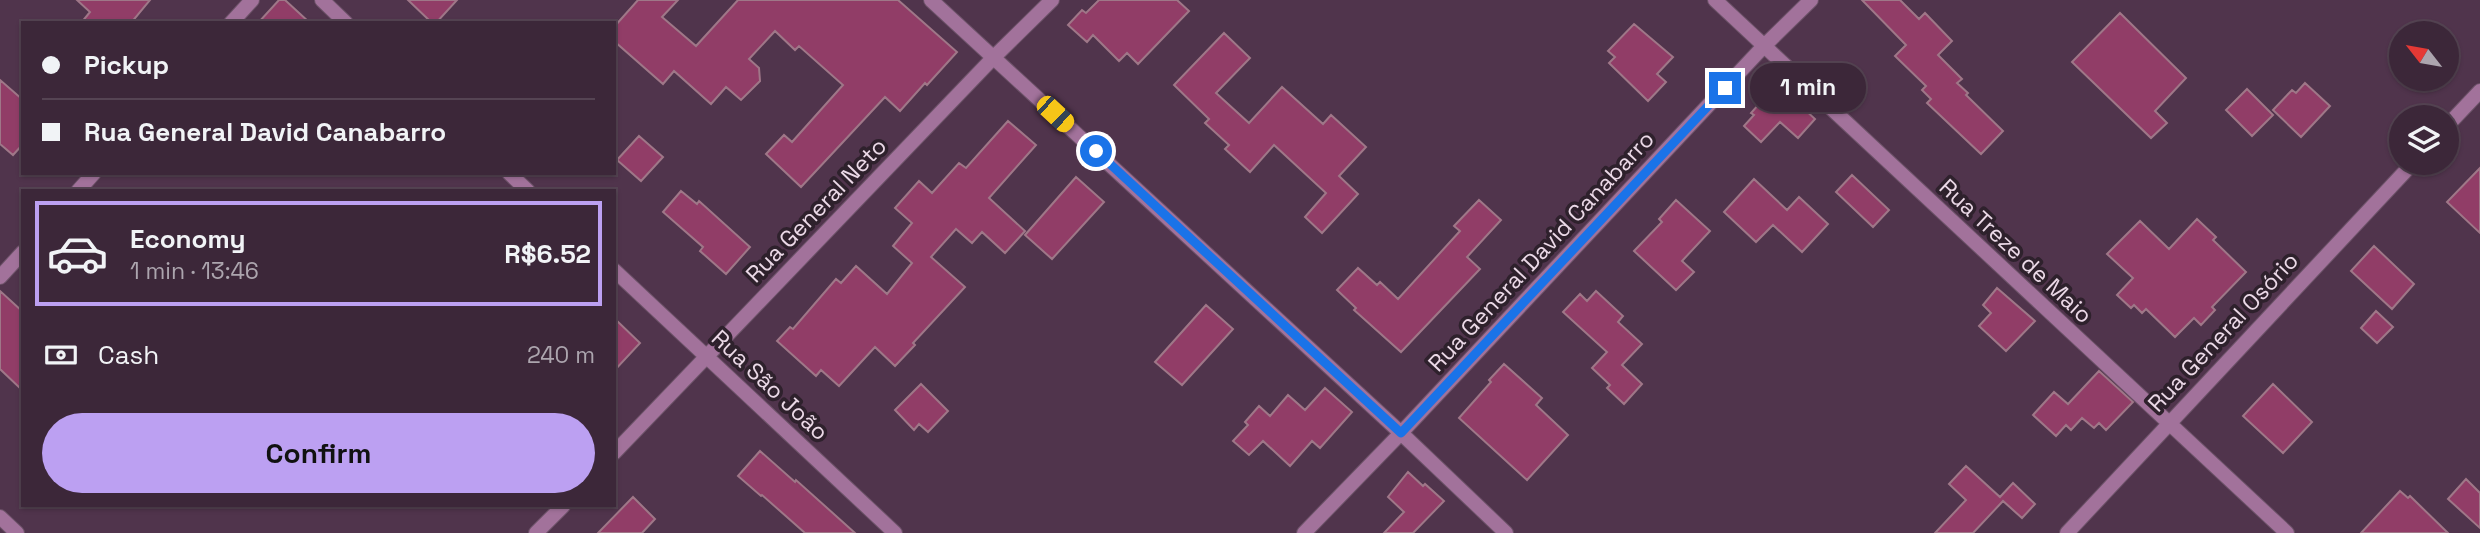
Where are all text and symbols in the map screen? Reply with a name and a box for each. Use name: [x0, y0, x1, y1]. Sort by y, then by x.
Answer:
north arrow: [2389, 21, 2459, 91]
map controls: [2389, 21, 2459, 175]
text: Pickup: [84, 48, 169, 82]
callout: 1 min: [1750, 64, 1865, 112]
route end: [1709, 72, 1741, 104]
text: 1 min: [1780, 72, 1836, 102]
car: [1033, 92, 1078, 136]
button: layers: [2389, 105, 2459, 175]
text: Rua General David Canabarro: [84, 115, 446, 149]
street label: Rua General David Canabarro: [1421, 124, 1661, 378]
street label: Rua General Neto: [739, 131, 893, 289]
route start: [1080, 135, 1112, 167]
street label: Rua Treze de Maio: [1933, 172, 2099, 330]
icon: car: [46, 222, 109, 285]
text: Economy: [130, 222, 246, 256]
text: R$6.52: [504, 237, 591, 271]
street label: Rua General Osório: [2141, 246, 2305, 418]
text: 1 min · 13:46: [130, 256, 259, 286]
street label: Rua São João: [705, 323, 835, 447]
icon: cash: [42, 336, 80, 374]
text: Cash: [98, 338, 159, 372]
text: 240 m: [527, 340, 595, 370]
button: Confirm: [42, 413, 595, 493]

